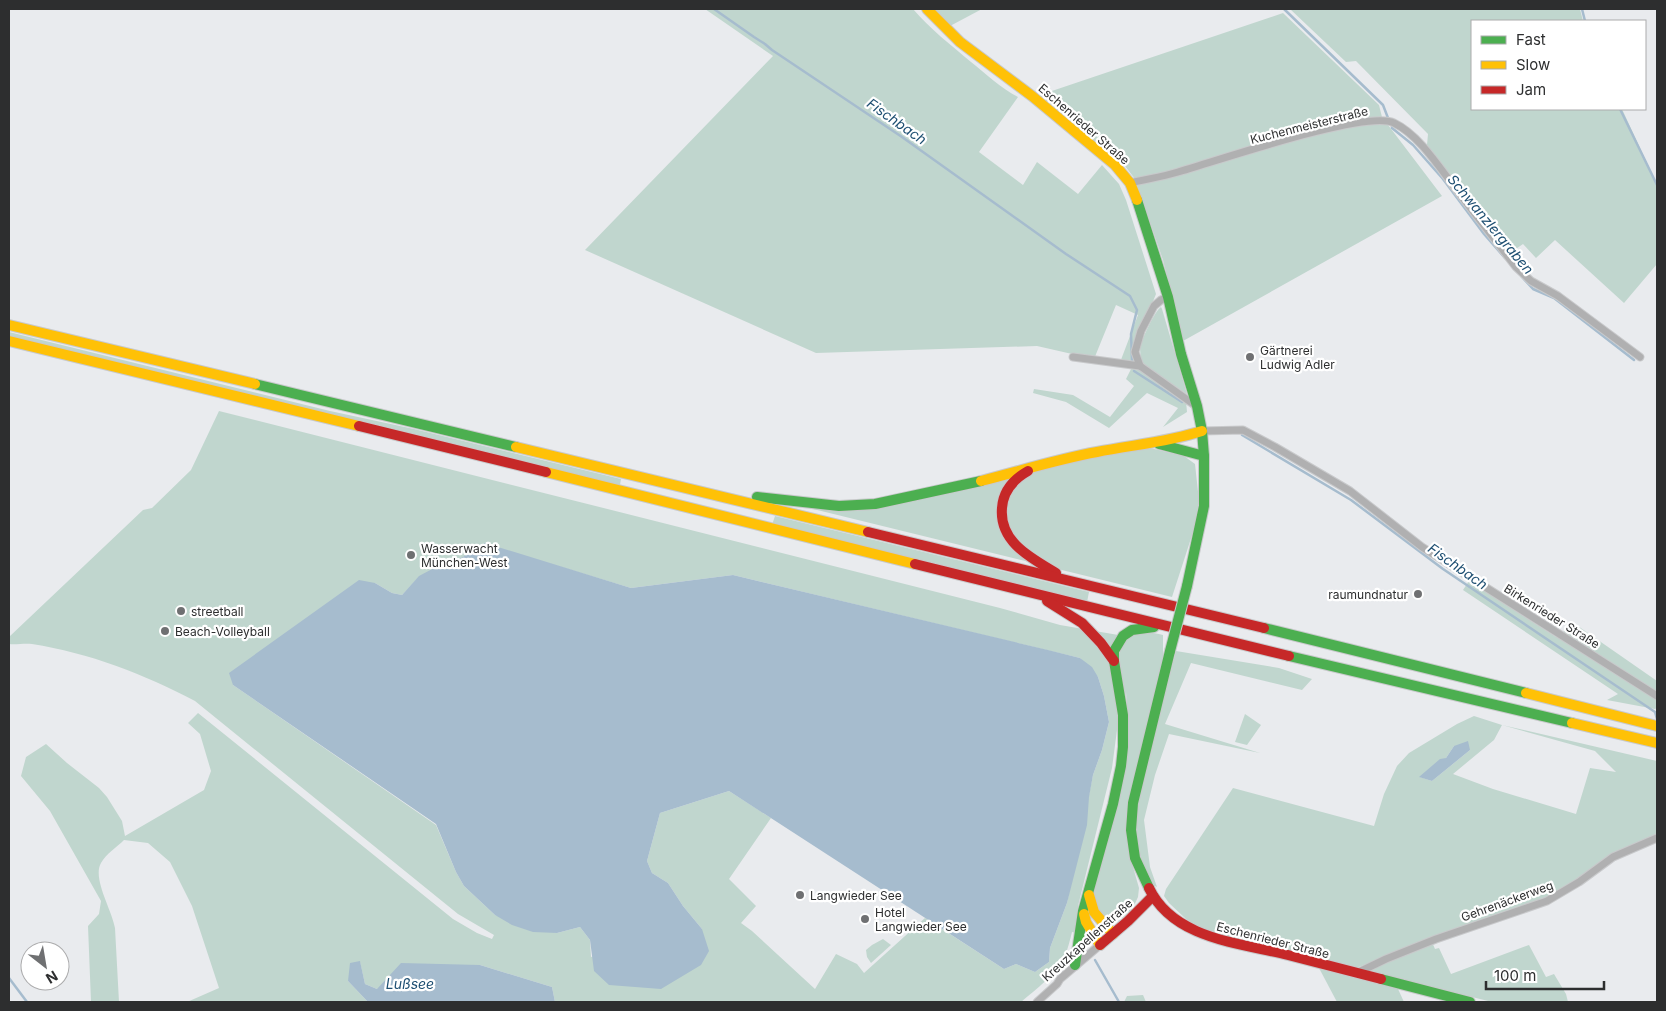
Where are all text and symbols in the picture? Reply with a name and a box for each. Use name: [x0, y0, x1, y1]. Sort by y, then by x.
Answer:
legend: [1471, 20, 1646, 110]
text: Fast: [1516, 30, 1546, 49]
text: Slow: [1516, 55, 1550, 74]
street label: Eschenrieder Straße: [1035, 80, 1133, 168]
text: Jam: [1516, 80, 1546, 99]
water label: Fischbach: [864, 94, 930, 148]
street label: Kuchenmeisterstraße: [1249, 103, 1369, 147]
water label: Schwanzlergraben: [1444, 171, 1538, 277]
place label: Gärtnerei Ludwig Adler: [1260, 343, 1335, 372]
marker: Gärtnerei Ludwig Adler: [1244, 351, 1256, 363]
water label: Fischbach: [1425, 539, 1491, 593]
place label: Wasserwacht München-West: [421, 541, 508, 570]
marker: Wasserwacht München-West: [405, 549, 417, 561]
street label: Birkenrieder Straße: [1501, 580, 1603, 652]
place label: raumundnatur: [1328, 587, 1408, 602]
marker: raumundnatur: [1412, 588, 1424, 600]
place label: streetball: [191, 604, 244, 619]
marker: streetball: [175, 605, 187, 617]
place label: Beach-Volleyball: [175, 624, 270, 639]
marker: Beach-Volleyball: [159, 625, 171, 637]
street label: Gehrenäckerweg: [1459, 877, 1555, 925]
place label: Langwieder See: [810, 888, 902, 903]
marker: Langwieder See: [794, 889, 806, 901]
street label: Kreuzkapellenstraße: [1039, 895, 1135, 985]
place label: Hotel Langwieder See: [875, 905, 967, 934]
marker: Hotel Langwieder See: [859, 913, 871, 925]
street label: Eschenrieder Straße: [1215, 919, 1331, 961]
north arrow: [20, 941, 70, 991]
scale bar: [1486, 958, 1604, 990]
text: 100 m: [1494, 966, 1536, 985]
text: N: [43, 968, 61, 988]
water label: Lußsee: [386, 975, 434, 992]

